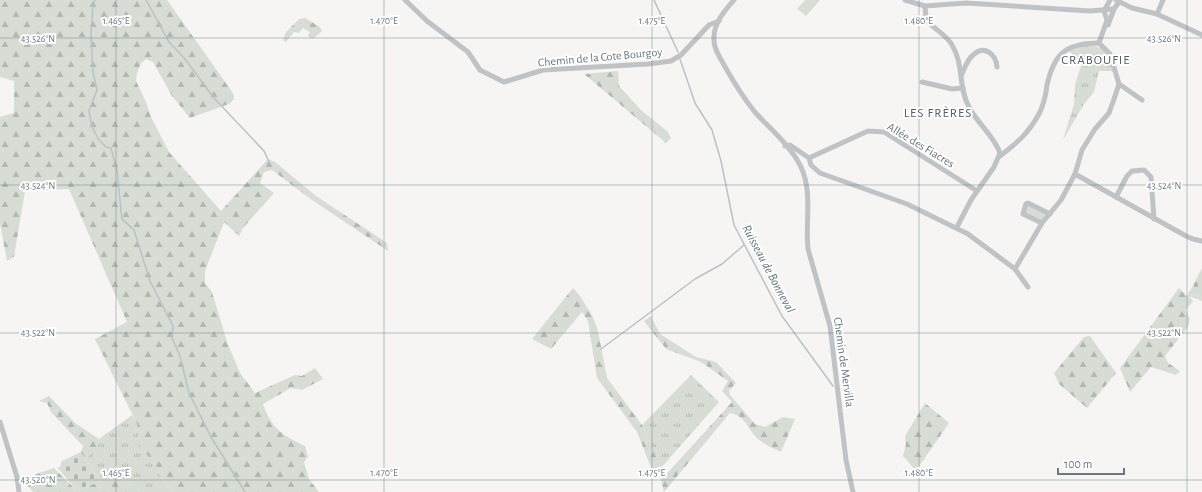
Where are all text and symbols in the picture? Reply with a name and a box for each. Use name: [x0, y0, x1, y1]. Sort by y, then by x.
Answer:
text: 1.465°E: [102, 16, 130, 26]
text: 1.470°E: [370, 16, 398, 26]
text: 1.475°E: [639, 16, 665, 26]
text: 1.480°E: [905, 16, 933, 26]
text: 43.526°N: [21, 34, 55, 44]
text: 43.526°N: [1147, 34, 1181, 44]
street label: Chemin de la Cote Bourgoy: [537, 46, 663, 69]
district label: CRABOUFIE: [1061, 54, 1131, 67]
district label: LES FRÈRES: [904, 106, 972, 120]
street label: Allée des Fiacres: [885, 120, 957, 170]
text: 43.524°N: [21, 181, 55, 191]
text: 43.524°N: [1147, 181, 1181, 191]
water label: Ruisseau de Bonneval: [739, 223, 797, 315]
street label: Chemin de Mervilla: [832, 316, 856, 408]
text: 43.522°N: [21, 328, 55, 338]
text: 43.522°N: [1147, 328, 1181, 338]
scale bar: [1058, 450, 1124, 476]
text: 100 m: [1064, 458, 1092, 470]
text: 1.465°E: [102, 468, 130, 478]
text: 1.470°E: [370, 468, 398, 478]
text: 1.475°E: [639, 468, 665, 478]
text: 1.480°E: [905, 468, 933, 478]
text: 43.520°N: [21, 475, 56, 485]

